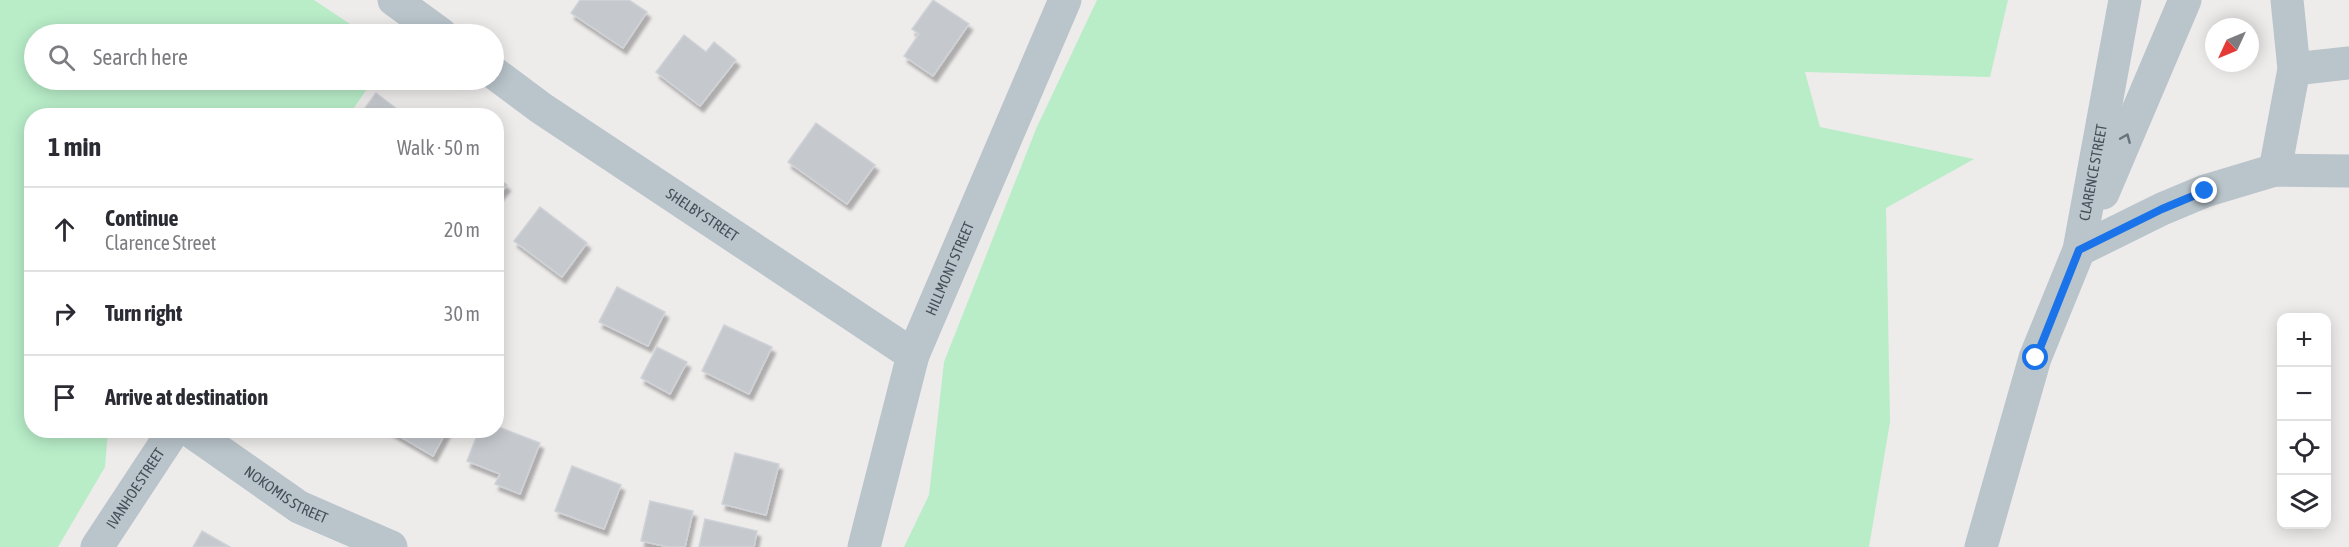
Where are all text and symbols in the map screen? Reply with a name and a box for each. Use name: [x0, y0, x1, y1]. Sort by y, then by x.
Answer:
north arrow: [2205, 18, 2259, 72]
search box: [24, 24, 504, 90]
icon: search: [45, 41, 78, 74]
text: Search here: [93, 44, 188, 70]
street label: CLARENCE STREET: [2076, 122, 2110, 222]
text: 1 min: [48, 132, 101, 162]
one-way arrow: [2119, 133, 2131, 144]
text: Walk · 50 m: [397, 136, 480, 159]
route end: [2191, 177, 2217, 203]
street label: SHELBY STREET: [663, 185, 742, 245]
text: Continue: [105, 205, 179, 231]
icon: ahead: [48, 213, 81, 246]
text: 20 m: [444, 218, 480, 241]
street label: HILLMONT STREET: [922, 219, 977, 318]
text: Clarence Street: [105, 231, 216, 254]
icon: right: [48, 297, 81, 330]
text: Turn right: [105, 300, 182, 326]
text: 30 m: [444, 302, 480, 325]
map controls: [2277, 313, 2331, 529]
button: +: [2277, 313, 2331, 367]
route start: [2022, 344, 2048, 370]
button: −: [2277, 367, 2331, 421]
icon: arrive: [48, 381, 81, 414]
text: Arrive at destination: [105, 384, 268, 410]
button: locate: [2277, 421, 2331, 475]
street label: IVANHOE STREET: [102, 444, 168, 532]
street label: NOKOMIS STREET: [241, 462, 331, 527]
button: layers: [2277, 475, 2331, 529]

